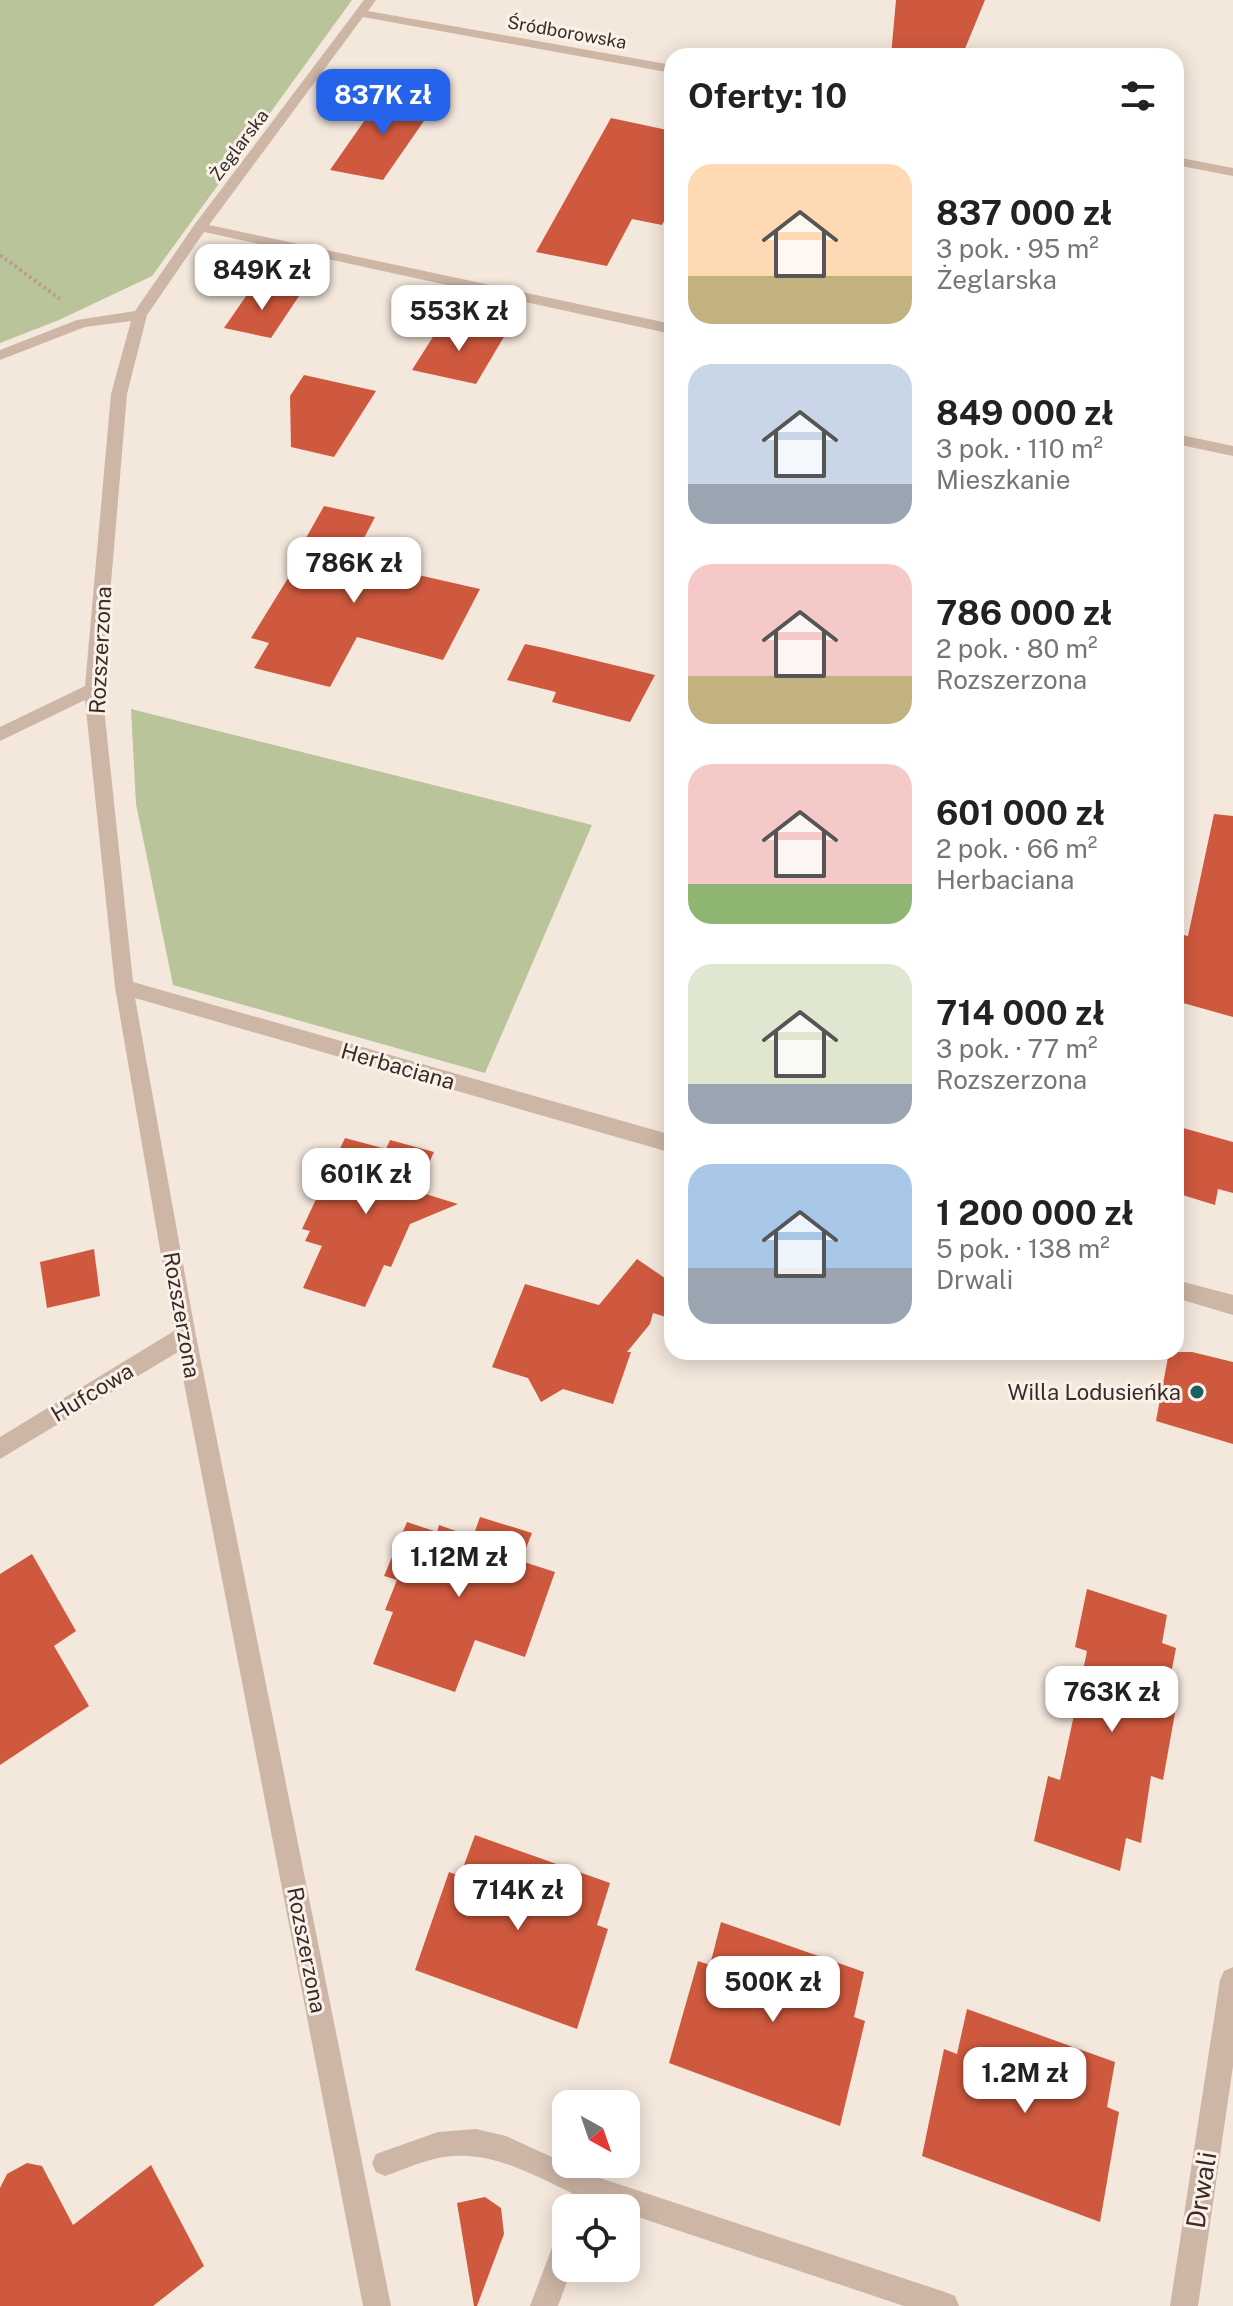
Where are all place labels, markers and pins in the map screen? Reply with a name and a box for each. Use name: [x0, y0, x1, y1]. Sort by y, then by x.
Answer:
pin: 837K zł: [309, 69, 457, 137]
pin: 849K zł: [188, 244, 336, 312]
pin: 553K zł: [385, 285, 533, 353]
pin: 786K zł: [280, 537, 428, 605]
pin: 601K zł: [292, 1148, 440, 1216]
place label: Willa Lodusieńka: [1007, 1379, 1181, 1405]
marker: Willa Lodusieńka: [1188, 1383, 1206, 1401]
pin: 1.12M zł: [376, 1531, 542, 1599]
pin: 763K zł: [1038, 1666, 1186, 1734]
pin: 714K zł: [444, 1864, 592, 1932]
pin: 500K zł: [699, 1956, 847, 2024]
pin: 1.2M zł: [951, 2047, 1099, 2115]

